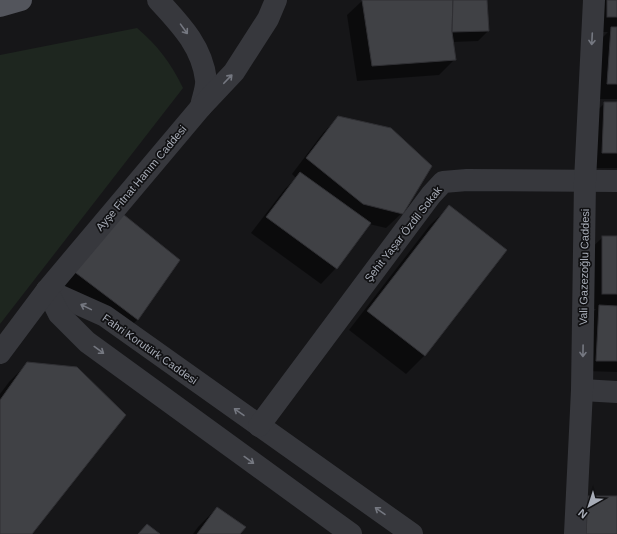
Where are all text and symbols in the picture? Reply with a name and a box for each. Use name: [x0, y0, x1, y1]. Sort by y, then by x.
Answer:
one-way arrow: [180, 24, 188, 35]
one-way arrow: [589, 32, 596, 45]
one-way arrow: [223, 74, 232, 84]
street label: Ayşe Fitnat Hanım Caddesi: [93, 123, 189, 233]
street label: Şehit Yaşar Özdil Sokak: [362, 184, 444, 284]
street label: Vali Gazezoğlu Caddesi: [577, 209, 591, 325]
one-way arrow: [80, 303, 92, 310]
street label: Fahri Korutürk Caddesi: [100, 312, 200, 386]
one-way arrow: [579, 344, 587, 357]
one-way arrow: [93, 346, 104, 355]
one-way arrow: [234, 408, 245, 416]
one-way arrow: [243, 456, 254, 464]
north arrow: [569, 486, 609, 526]
one-way arrow: [374, 507, 385, 516]
text: N: [576, 507, 590, 521]

